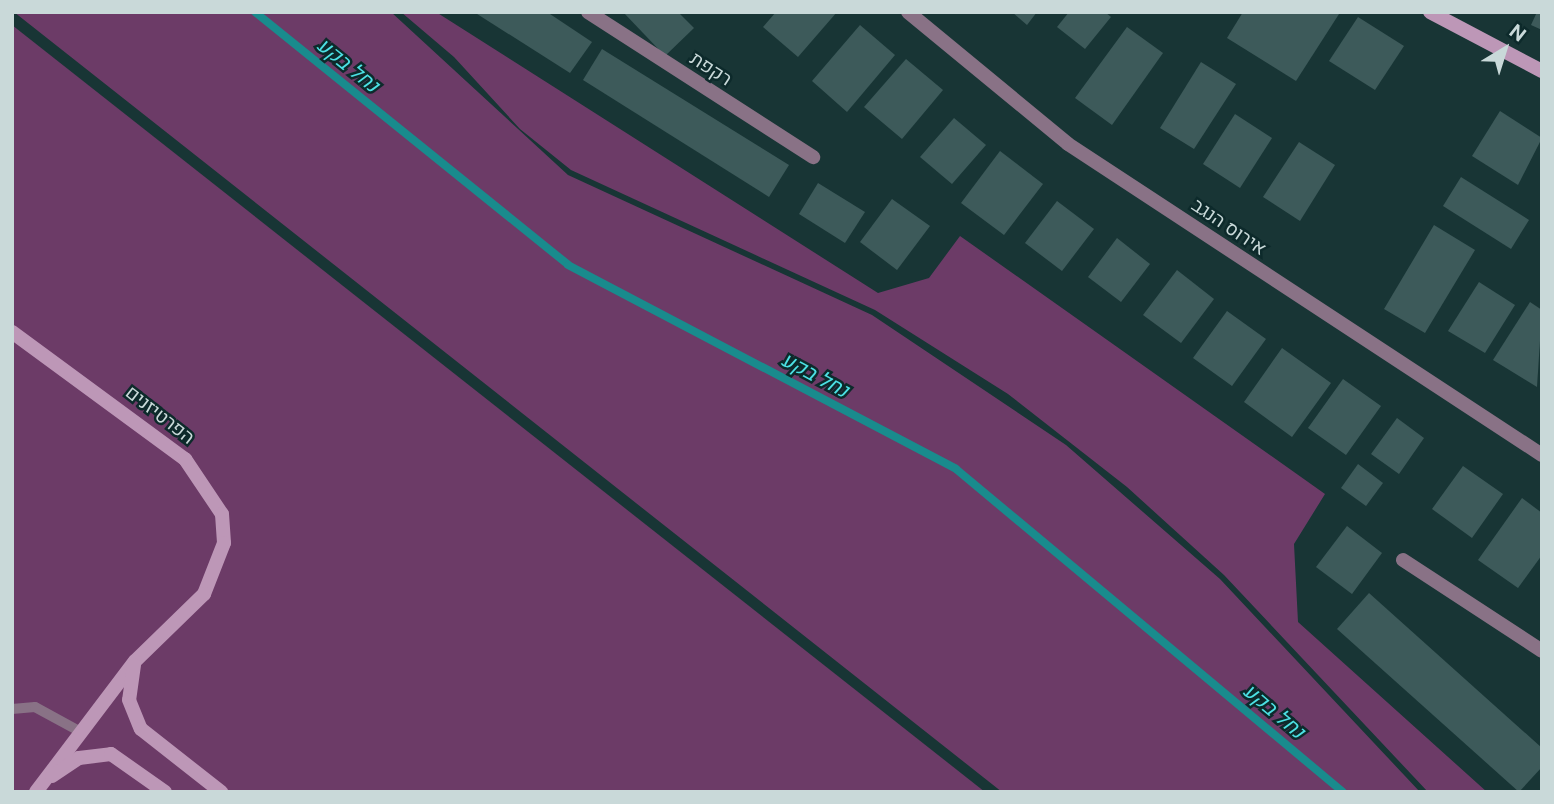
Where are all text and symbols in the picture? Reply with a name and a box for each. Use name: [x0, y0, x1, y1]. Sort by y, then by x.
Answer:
north arrow: [1470, 14, 1540, 84]
text: N: [1505, 19, 1531, 46]
water label: נחל בקע: [312, 32, 384, 98]
street label: רקפת: [686, 47, 736, 91]
street label: אירוס הנגב: [1187, 194, 1271, 260]
water label: נחל בקע: [777, 347, 853, 403]
street label: הפרטיזנים: [121, 381, 199, 449]
water label: נחל בקע: [1238, 678, 1310, 744]

